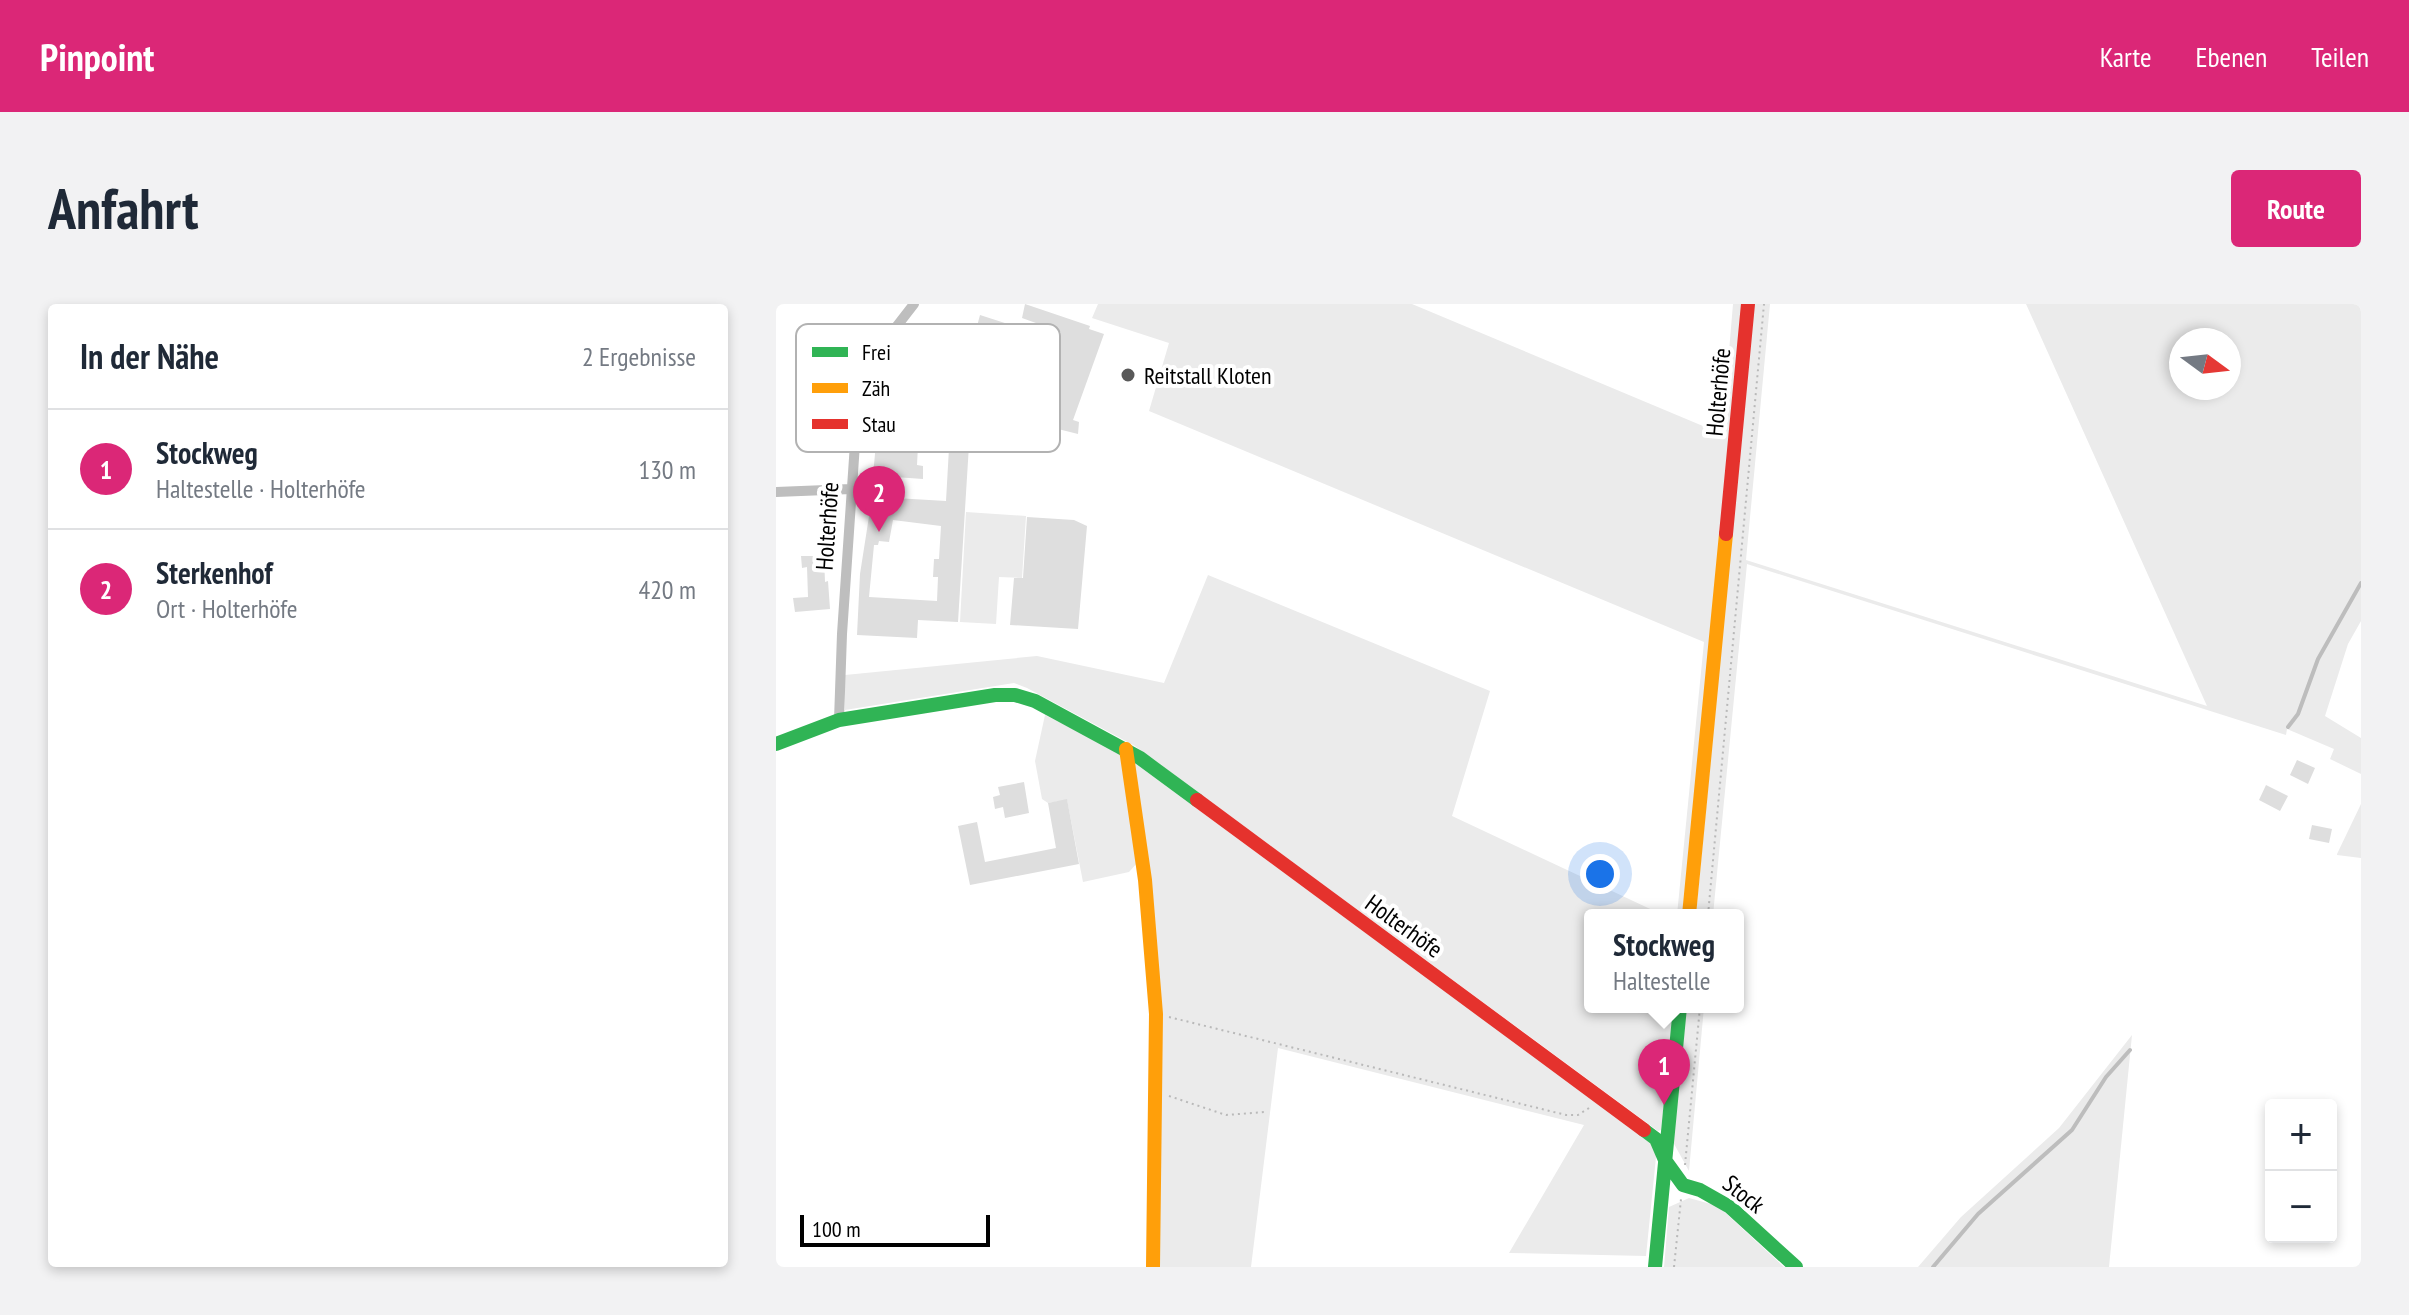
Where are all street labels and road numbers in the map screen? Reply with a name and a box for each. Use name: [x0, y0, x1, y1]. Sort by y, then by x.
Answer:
street label: Holterhöfe: [1699, 347, 1737, 437]
street label: Holterhöfe: [808, 481, 846, 571]
street label: Holterhöfe: [1359, 888, 1449, 964]
street label: Stock: [1717, 1168, 1772, 1220]

